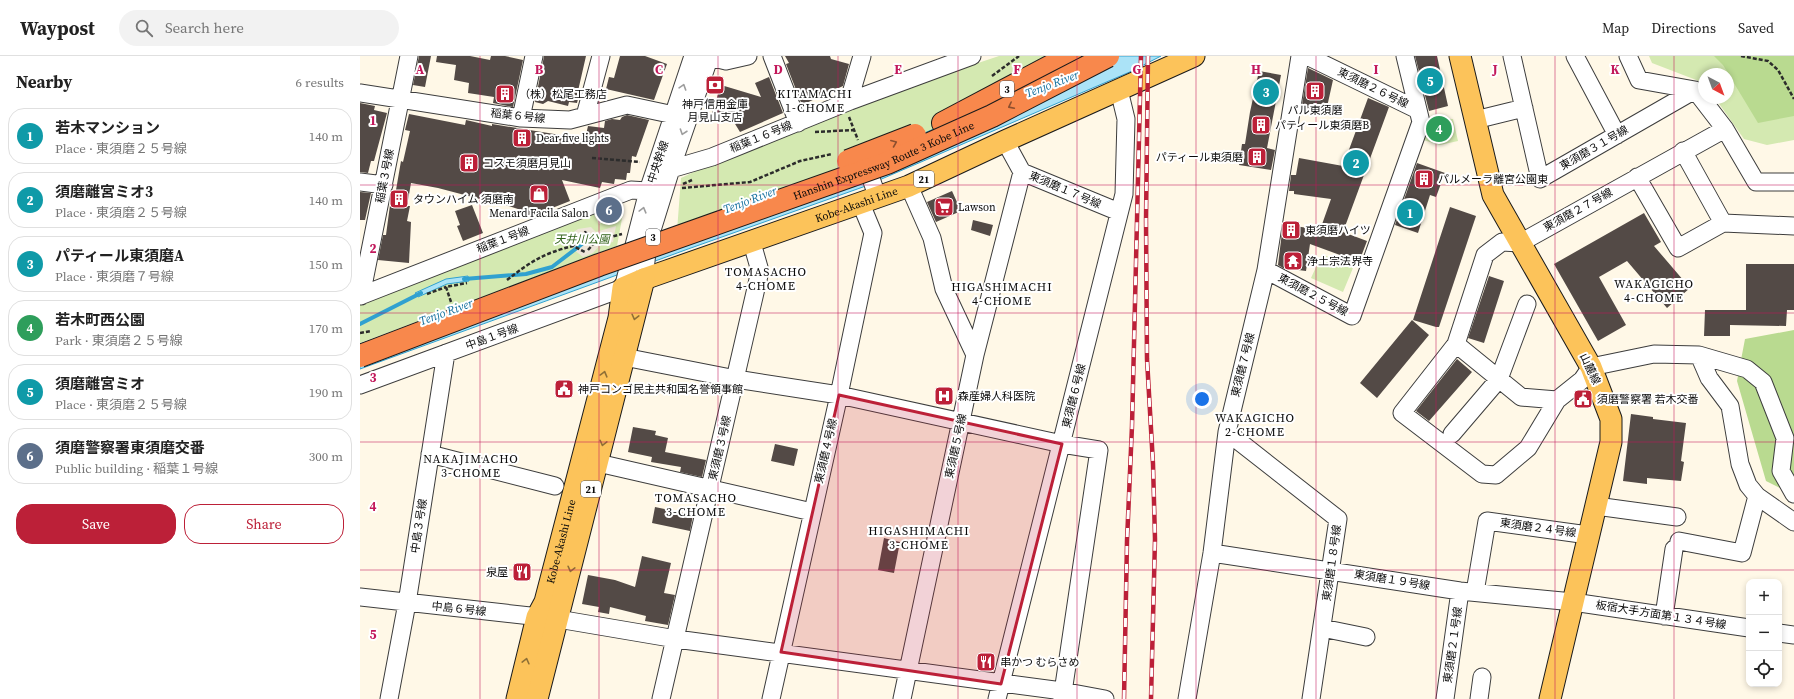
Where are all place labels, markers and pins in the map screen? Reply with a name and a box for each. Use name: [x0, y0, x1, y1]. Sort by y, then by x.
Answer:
pin: 5: [1417, 66, 1443, 96]
bank icon: 神戸信用金庫 月見山支店: [704, 74, 726, 96]
pin: 3: [1253, 77, 1279, 107]
building icon: パル東須磨: [1304, 80, 1326, 102]
building icon: （株）松尾工務店: [494, 83, 516, 105]
place label: （株）松尾工務店: [519, 87, 607, 102]
place label: 神戸信用金庫 月見山支店: [682, 97, 748, 125]
place label: パル東須磨: [1288, 103, 1343, 118]
building icon: パティール東須磨B: [1250, 114, 1272, 136]
pin: 4: [1426, 114, 1452, 144]
place label: パティール東須磨B: [1275, 118, 1369, 133]
building icon: Dear five lights: [511, 127, 533, 149]
place label: Dear five lights: [536, 131, 609, 146]
building icon: パティール東須磨: [1246, 146, 1268, 168]
pin: 2: [1343, 148, 1369, 178]
place label: パティール東須磨: [1156, 150, 1243, 165]
building icon: コスモ須磨月見山: [458, 152, 480, 174]
place label: コスモ須磨月見山: [483, 156, 571, 171]
building icon: パルメーラ離宮公園東: [1413, 168, 1435, 190]
place label: パルメーラ離宮公園東: [1438, 172, 1548, 187]
shop icon: Menard Facila Salon: [528, 183, 550, 205]
building icon: タウンハイム 須磨南: [388, 188, 410, 210]
place label: タウンハイム 須磨南: [413, 192, 514, 207]
pin: 6: [596, 195, 622, 225]
supermarket icon: Lawson: [933, 196, 955, 218]
pin: 1: [1397, 198, 1423, 228]
place label: Lawson: [958, 200, 996, 215]
place label: Menard Facila Salon: [489, 206, 589, 221]
building icon: 東須磨ハイツ: [1280, 219, 1302, 241]
place label: 東須磨ハイツ: [1305, 223, 1371, 238]
temple icon: 浄土宗法界寺: [1282, 250, 1304, 272]
place label: 浄土宗法界寺: [1307, 254, 1373, 269]
public building icon: 神戸コンゴ民主共和国名誉領事館: [553, 378, 575, 400]
place label: 神戸コンゴ民主共和国名誉領事館: [578, 382, 743, 397]
hospital icon: 森産婦人科医院: [933, 385, 955, 407]
public building icon: 須磨警察署 若木交番: [1572, 388, 1594, 410]
place label: 森産婦人科医院: [958, 389, 1035, 404]
place label: 須磨警察署 若木交番: [1597, 392, 1699, 407]
restaurant icon: 泉屋: [511, 561, 533, 583]
place label: 泉屋: [486, 565, 508, 580]
restaurant icon: 串かつ むらさめ: [975, 651, 997, 673]
place label: 串かつ むらさめ: [1000, 655, 1080, 670]

